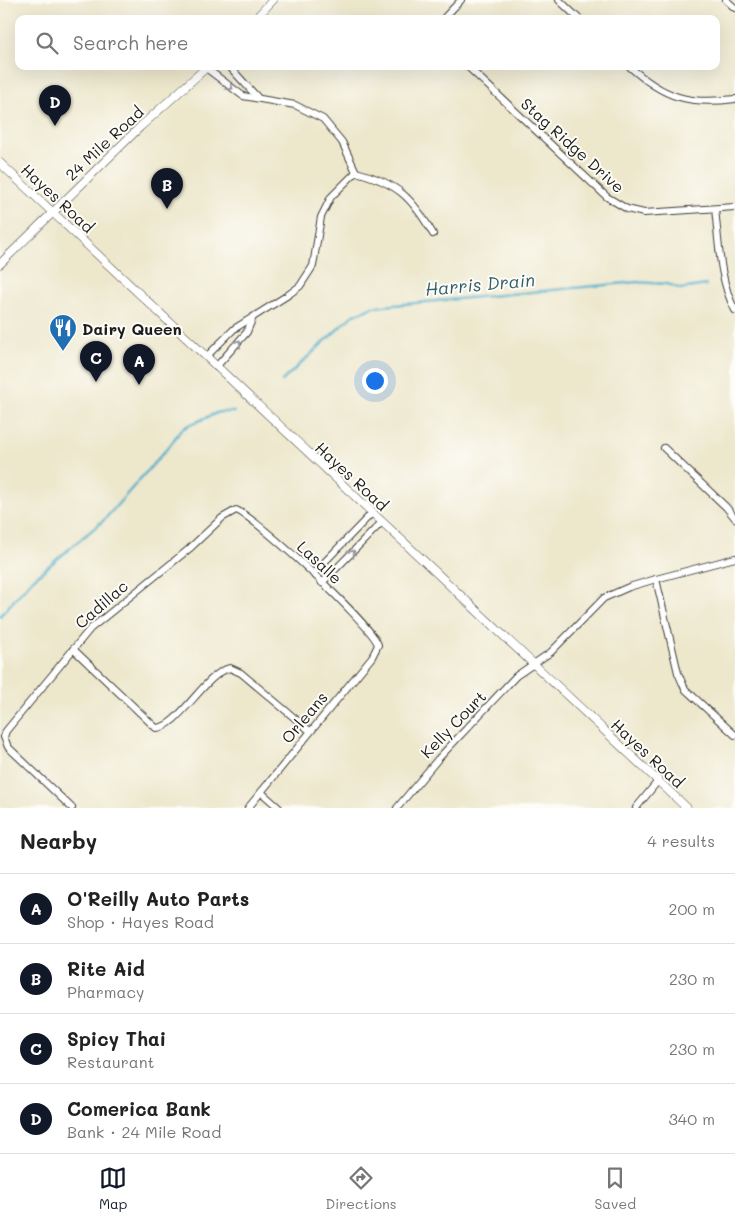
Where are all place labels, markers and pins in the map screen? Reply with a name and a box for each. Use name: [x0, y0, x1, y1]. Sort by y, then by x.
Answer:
pin: D: [39, 85, 71, 126]
pin: B: [151, 168, 183, 209]
restaurant icon: Dairy Queen: [48, 313, 78, 352]
place label: Dairy Queen: [82, 318, 182, 339]
pin: C: [80, 341, 112, 382]
pin: A: [123, 344, 155, 385]

